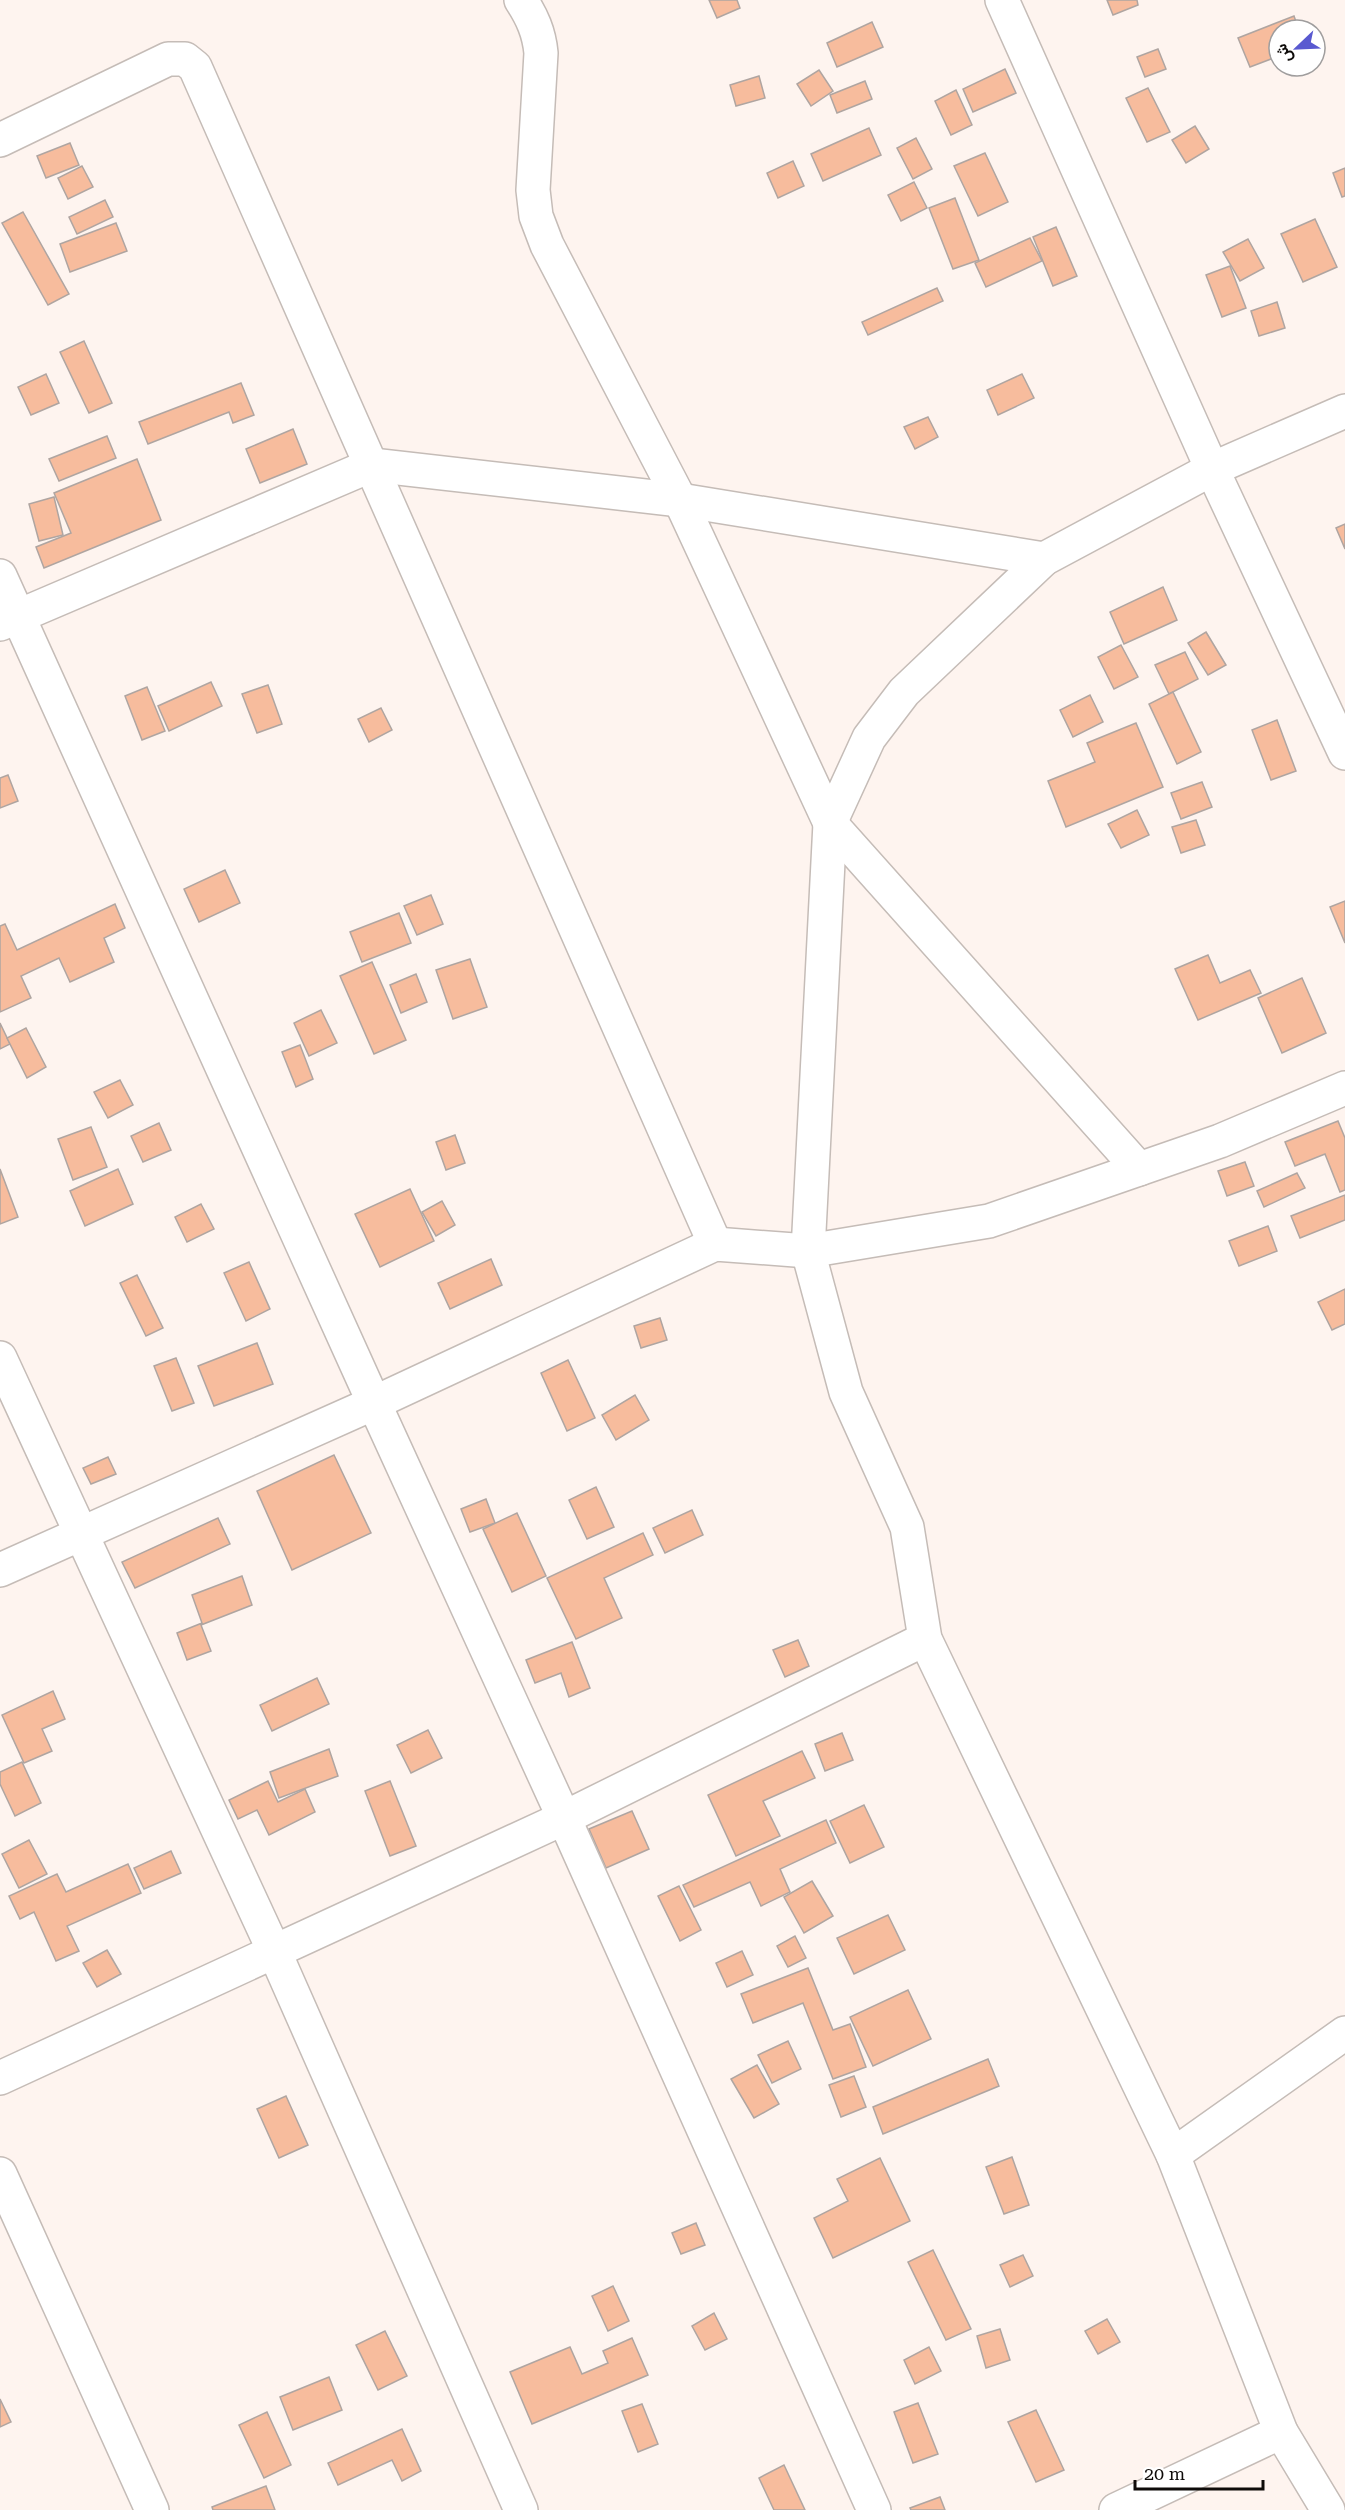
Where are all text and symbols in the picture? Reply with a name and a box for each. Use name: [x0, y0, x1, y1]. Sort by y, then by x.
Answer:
north arrow: [1267, 18, 1327, 78]
text: ش: [1271, 41, 1296, 66]
scale bar: [1135, 2453, 1262, 2491]
text: 20 m: [1144, 2463, 1185, 2484]

